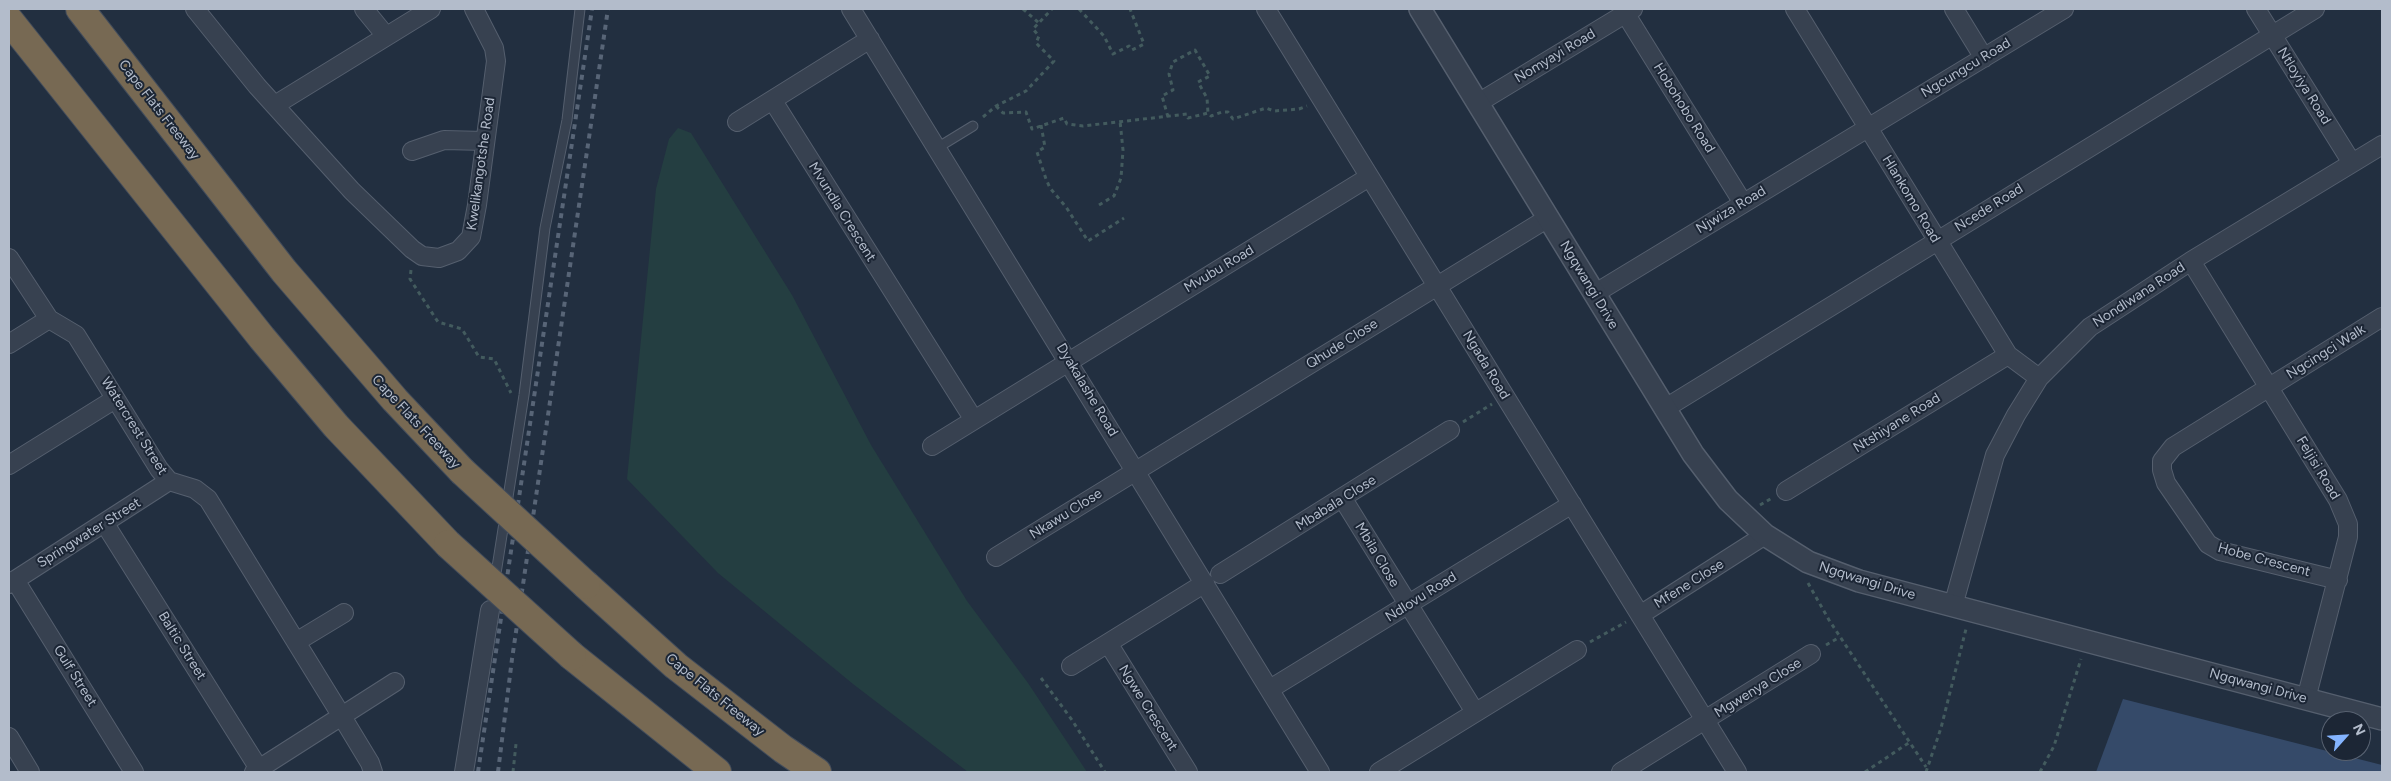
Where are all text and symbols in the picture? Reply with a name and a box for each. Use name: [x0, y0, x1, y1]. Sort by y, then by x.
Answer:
street label: Nomyayi Road: [1512, 25, 1598, 87]
street label: Ngcungcu Road: [1918, 35, 2014, 101]
street label: Ntloyiya Road: [2274, 44, 2334, 128]
street label: Cape Flats Freeway: [115, 57, 203, 163]
street label: Hobohobo Road: [1650, 60, 1718, 156]
street label: Kwelikangotshe Road: [463, 96, 499, 232]
street label: Hlankomo Road: [1878, 152, 1944, 246]
street label: Mvundla Crescent: [805, 159, 879, 265]
street label: Ncede Road: [1952, 180, 2026, 236]
street label: Njwiza Road: [1693, 183, 1769, 237]
street label: Ngqwangi Drive: [1556, 238, 1622, 332]
street label: Mvubu Road: [1181, 242, 1257, 296]
street label: Nondlwana Road: [2090, 259, 2188, 331]
street label: Qhude Close: [1303, 315, 1381, 373]
street label: Ngcingci Walk: [2283, 321, 2369, 383]
street label: Ngada Road: [1459, 328, 1513, 402]
street label: Dyakalashe Road: [1053, 340, 1121, 440]
street label: Cape Flats Freeway: [368, 372, 464, 472]
street label: Watercrest Street: [97, 374, 171, 478]
street label: Ntshiyane Road: [1850, 390, 1944, 456]
street label: Feljisi Road: [2293, 433, 2343, 503]
street label: Mbabala Close: [1293, 472, 1379, 534]
street label: Nkawu Close: [1027, 485, 1105, 543]
street label: Springwater Street: [34, 494, 144, 572]
street label: Mbila Close: [1351, 520, 1403, 590]
street label: Hobe Crescent: [2216, 540, 2312, 580]
street label: Mfene Close: [1651, 556, 1727, 612]
street label: Ngqwangi Drive: [1817, 558, 1917, 604]
street label: Ndlovu Road: [1382, 568, 1460, 626]
street label: Baltic Street: [154, 609, 210, 683]
street label: Gulf Street: [49, 642, 101, 710]
street label: Cape Flats Freeway: [662, 650, 768, 740]
street label: Mgwenya Close: [1711, 655, 1805, 721]
street label: Ngwe Crescent: [1115, 662, 1181, 754]
street label: Ngqwangi Drive: [2207, 665, 2309, 707]
north arrow: [2321, 711, 2371, 761]
text: N: [2349, 721, 2369, 738]

